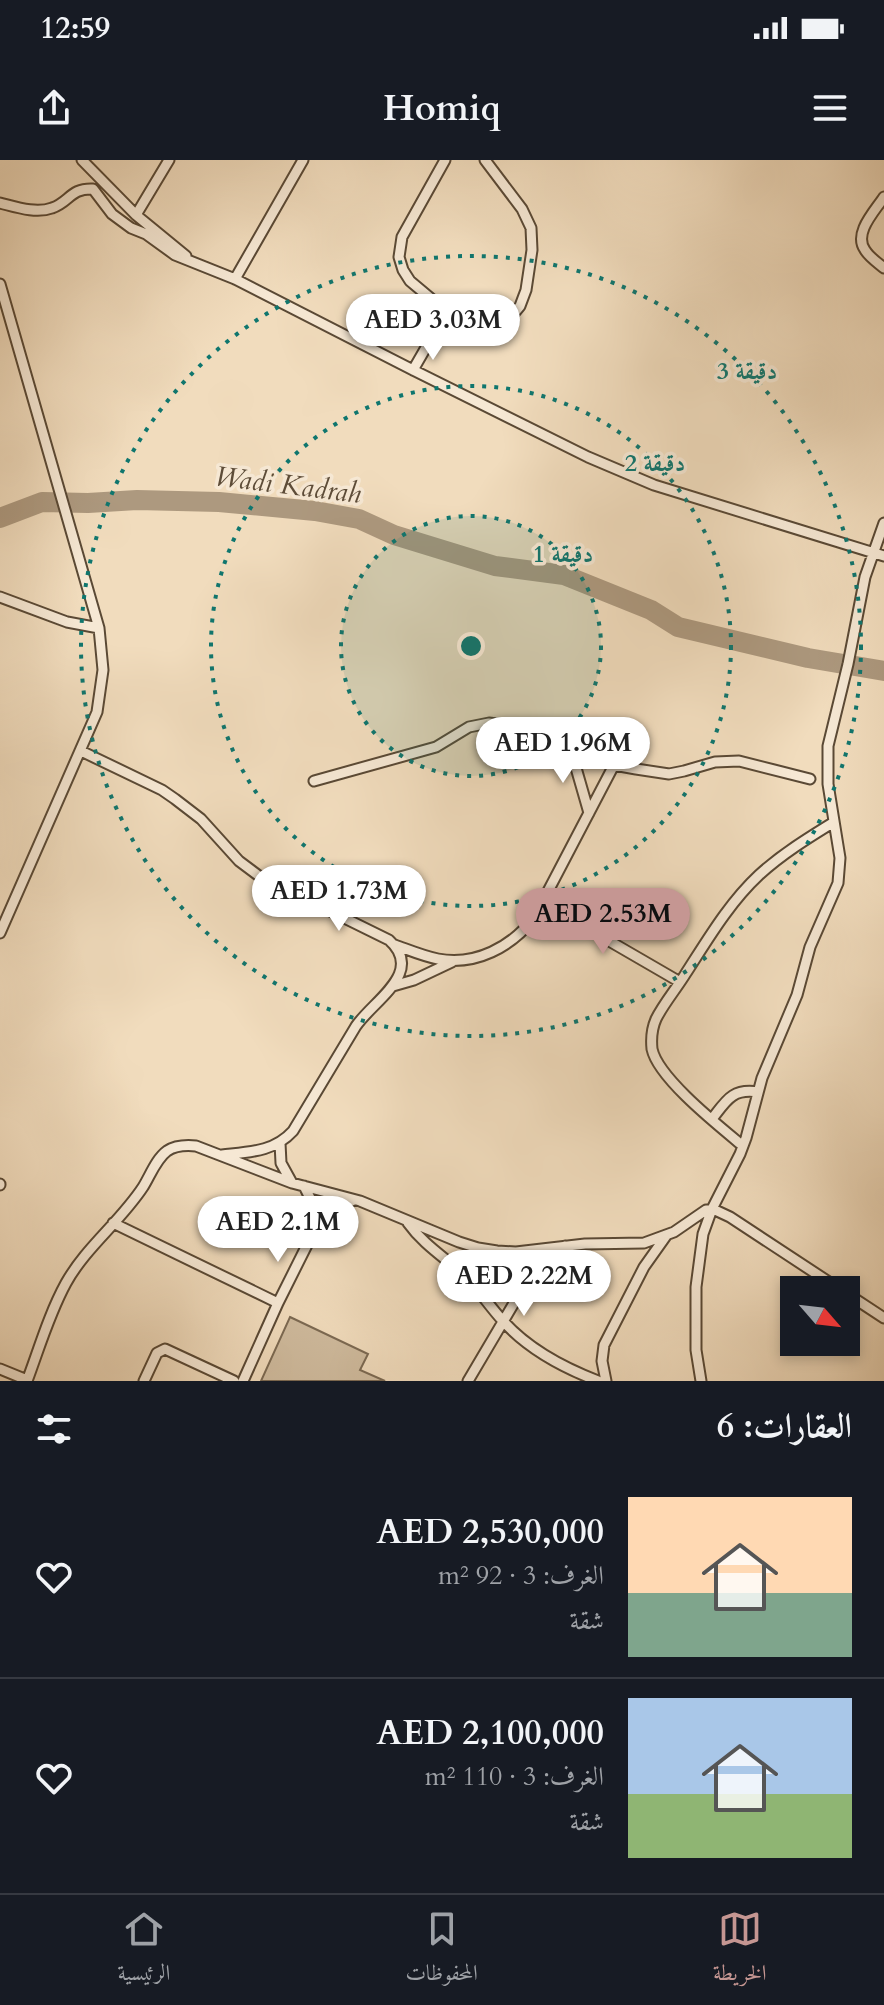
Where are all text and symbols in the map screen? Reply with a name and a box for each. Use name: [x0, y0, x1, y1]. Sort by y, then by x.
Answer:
text: 12:59: [40, 8, 110, 49]
text: Homiq: [383, 84, 501, 133]
icon: share: [32, 86, 76, 130]
icon: menu: [808, 86, 852, 130]
pin: AED 3.03M: [341, 294, 525, 362]
text: AED 3.03M: [364, 302, 502, 337]
text: 3 دقيقة: [717, 355, 777, 388]
text: 2 دقيقة: [625, 447, 685, 480]
water label: Wadi Kadrah: [212, 457, 364, 513]
text: 1 دقيقة: [533, 538, 593, 571]
centre of rings: [457, 632, 485, 660]
pin: AED 1.96M: [471, 717, 655, 785]
text: AED 1.96M: [494, 725, 632, 760]
pin: AED 1.73M: [247, 865, 431, 933]
text: AED 1.73M: [270, 873, 408, 908]
pin: AED 2.53M: [511, 888, 695, 956]
text: AED 2.53M: [534, 896, 672, 931]
pin: AED 2.1M: [195, 1196, 361, 1264]
text: AED 2.1M: [216, 1204, 340, 1239]
pin: AED 2.22M: [432, 1250, 616, 1318]
text: AED 2.22M: [455, 1258, 593, 1293]
north arrow: [780, 1276, 860, 1356]
map controls: [780, 1276, 860, 1356]
text: العقارات: 6: [717, 1403, 852, 1449]
icon: filters: [32, 1407, 76, 1451]
text: AED 2,530,000: [377, 1509, 604, 1555]
icon: home: [692, 1529, 788, 1625]
icon: heart: [32, 1555, 76, 1599]
text: الغرف: 3 · 92 m²: [438, 1558, 604, 1593]
text: شقة: [570, 1603, 604, 1638]
text: AED 2,100,000: [377, 1710, 604, 1756]
icon: home: [692, 1730, 788, 1826]
icon: heart: [32, 1756, 76, 1800]
text: الغرف: 3 · 110 m²: [425, 1759, 604, 1794]
text: شقة: [570, 1804, 604, 1839]
tab: الرئيسية: [118, 1907, 170, 1994]
tab: المحفوظات: [405, 1907, 478, 1994]
tab: الخريطة: [713, 1907, 766, 1994]

